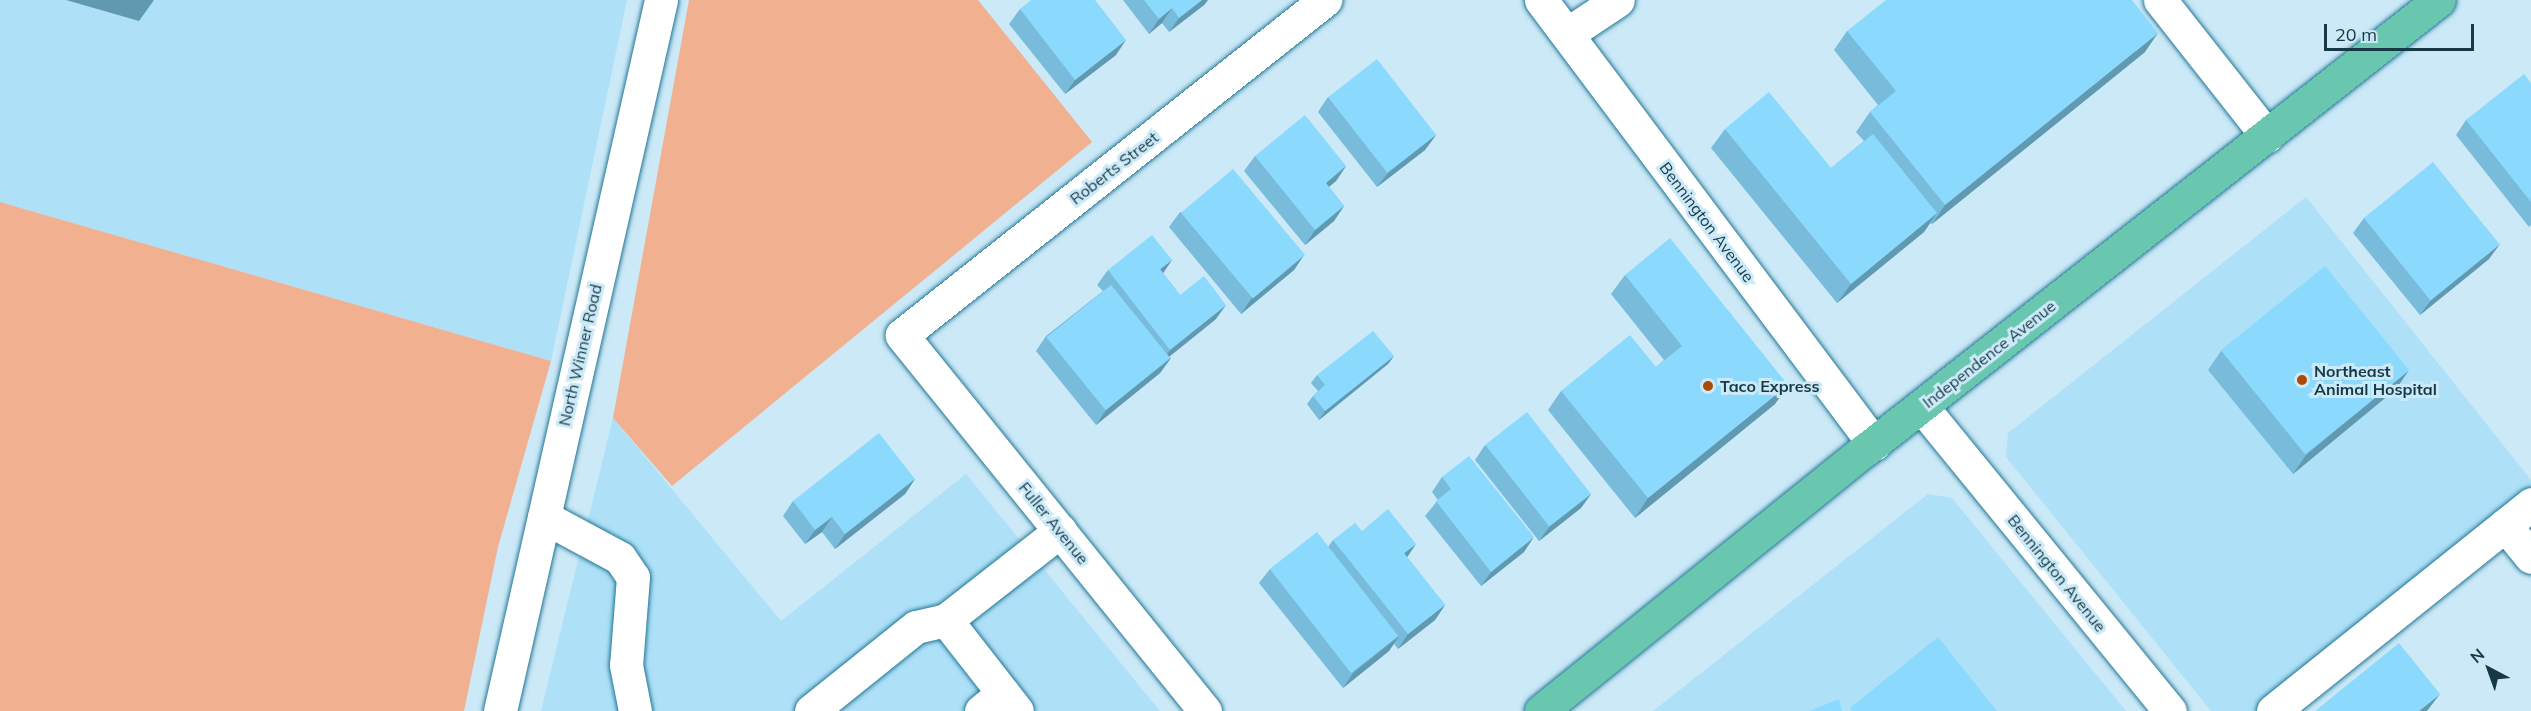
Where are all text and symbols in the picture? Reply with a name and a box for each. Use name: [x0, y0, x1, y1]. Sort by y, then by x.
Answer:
scale bar: [2327, 12, 2477, 50]
text: 20 m: [2335, 23, 2377, 46]
street label: Roberts Street: [1066, 128, 1162, 208]
street label: Bennington Avenue: [1656, 158, 1758, 286]
street label: North Winner Road: [554, 282, 606, 428]
street label: Independence Avenue: [1919, 296, 2059, 412]
place label: Northeast Animal Hospital: [2314, 361, 2437, 399]
marker: Northeast Animal Hospital: [2295, 373, 2309, 387]
place label: Taco Express: [1720, 376, 1820, 396]
marker: Taco Express: [1701, 379, 1715, 393]
street label: Fuller Avenue: [1015, 478, 1093, 568]
street label: Bennington Avenue: [2004, 511, 2110, 635]
north arrow: [2459, 639, 2519, 699]
text: N: [2466, 644, 2488, 667]

